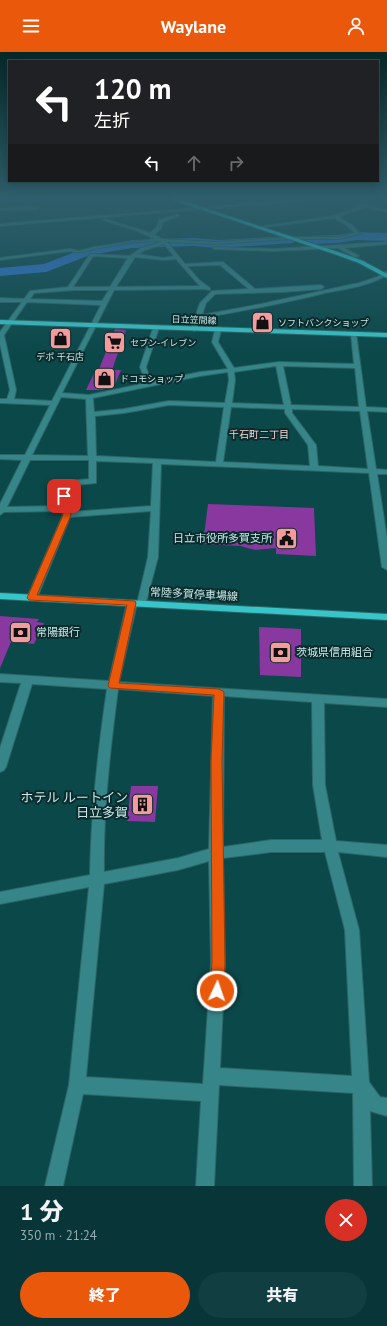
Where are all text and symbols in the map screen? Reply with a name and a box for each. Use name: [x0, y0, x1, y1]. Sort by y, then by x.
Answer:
icon: menu: [20, 15, 42, 37]
text: Waylane: [161, 15, 226, 38]
icon: person: [345, 15, 367, 37]
text: 120 m: [94, 70, 171, 107]
icon: left: [28, 76, 80, 128]
text: 左折: [94, 109, 130, 132]
icon: left: [141, 152, 163, 174]
icon: ahead: [183, 152, 205, 174]
icon: right: [225, 152, 247, 174]
shop icon: ソフトバンクショップ: [250, 310, 276, 336]
street label: 日立笠間線: [171, 313, 218, 326]
place label: ソフトバンクショップ: [278, 317, 368, 328]
shop icon: デポ 千石店: [47, 325, 73, 351]
supermarket icon: セブン-イレブン: [102, 330, 128, 356]
place label: セブン-イレブン: [130, 337, 196, 348]
place label: デポ 千石店: [36, 351, 84, 362]
shop icon: ドコモショップ: [92, 366, 118, 392]
place label: ドコモショップ: [120, 373, 183, 384]
district label: 千石町二丁目: [229, 428, 289, 441]
pin: [47, 479, 81, 513]
icon: arrive: [53, 485, 75, 507]
public building icon: 日立市役所多賀支所: [274, 525, 300, 551]
place label: 日立市役所多賀支所: [173, 531, 273, 545]
street label: 常陸多賀停車場線: [150, 585, 238, 603]
bank icon: 常陽銀行: [7, 619, 33, 645]
place label: 常陽銀行: [36, 625, 80, 639]
bank icon: 茨城県信用組合: [267, 639, 293, 665]
place label: 茨城県信用組合: [296, 645, 373, 659]
place label: ホテル ルートイン 日立多賀: [21, 789, 128, 821]
building icon: ホテル ルートイン 日立多賀: [130, 791, 156, 817]
position arrow: [196, 970, 238, 1012]
text: 1 分: [20, 1196, 64, 1227]
button: close: [325, 1199, 367, 1241]
text: 350 m · 21:24: [20, 1227, 97, 1244]
button: 終了: [20, 1272, 190, 1318]
button: 共有: [198, 1272, 367, 1318]

